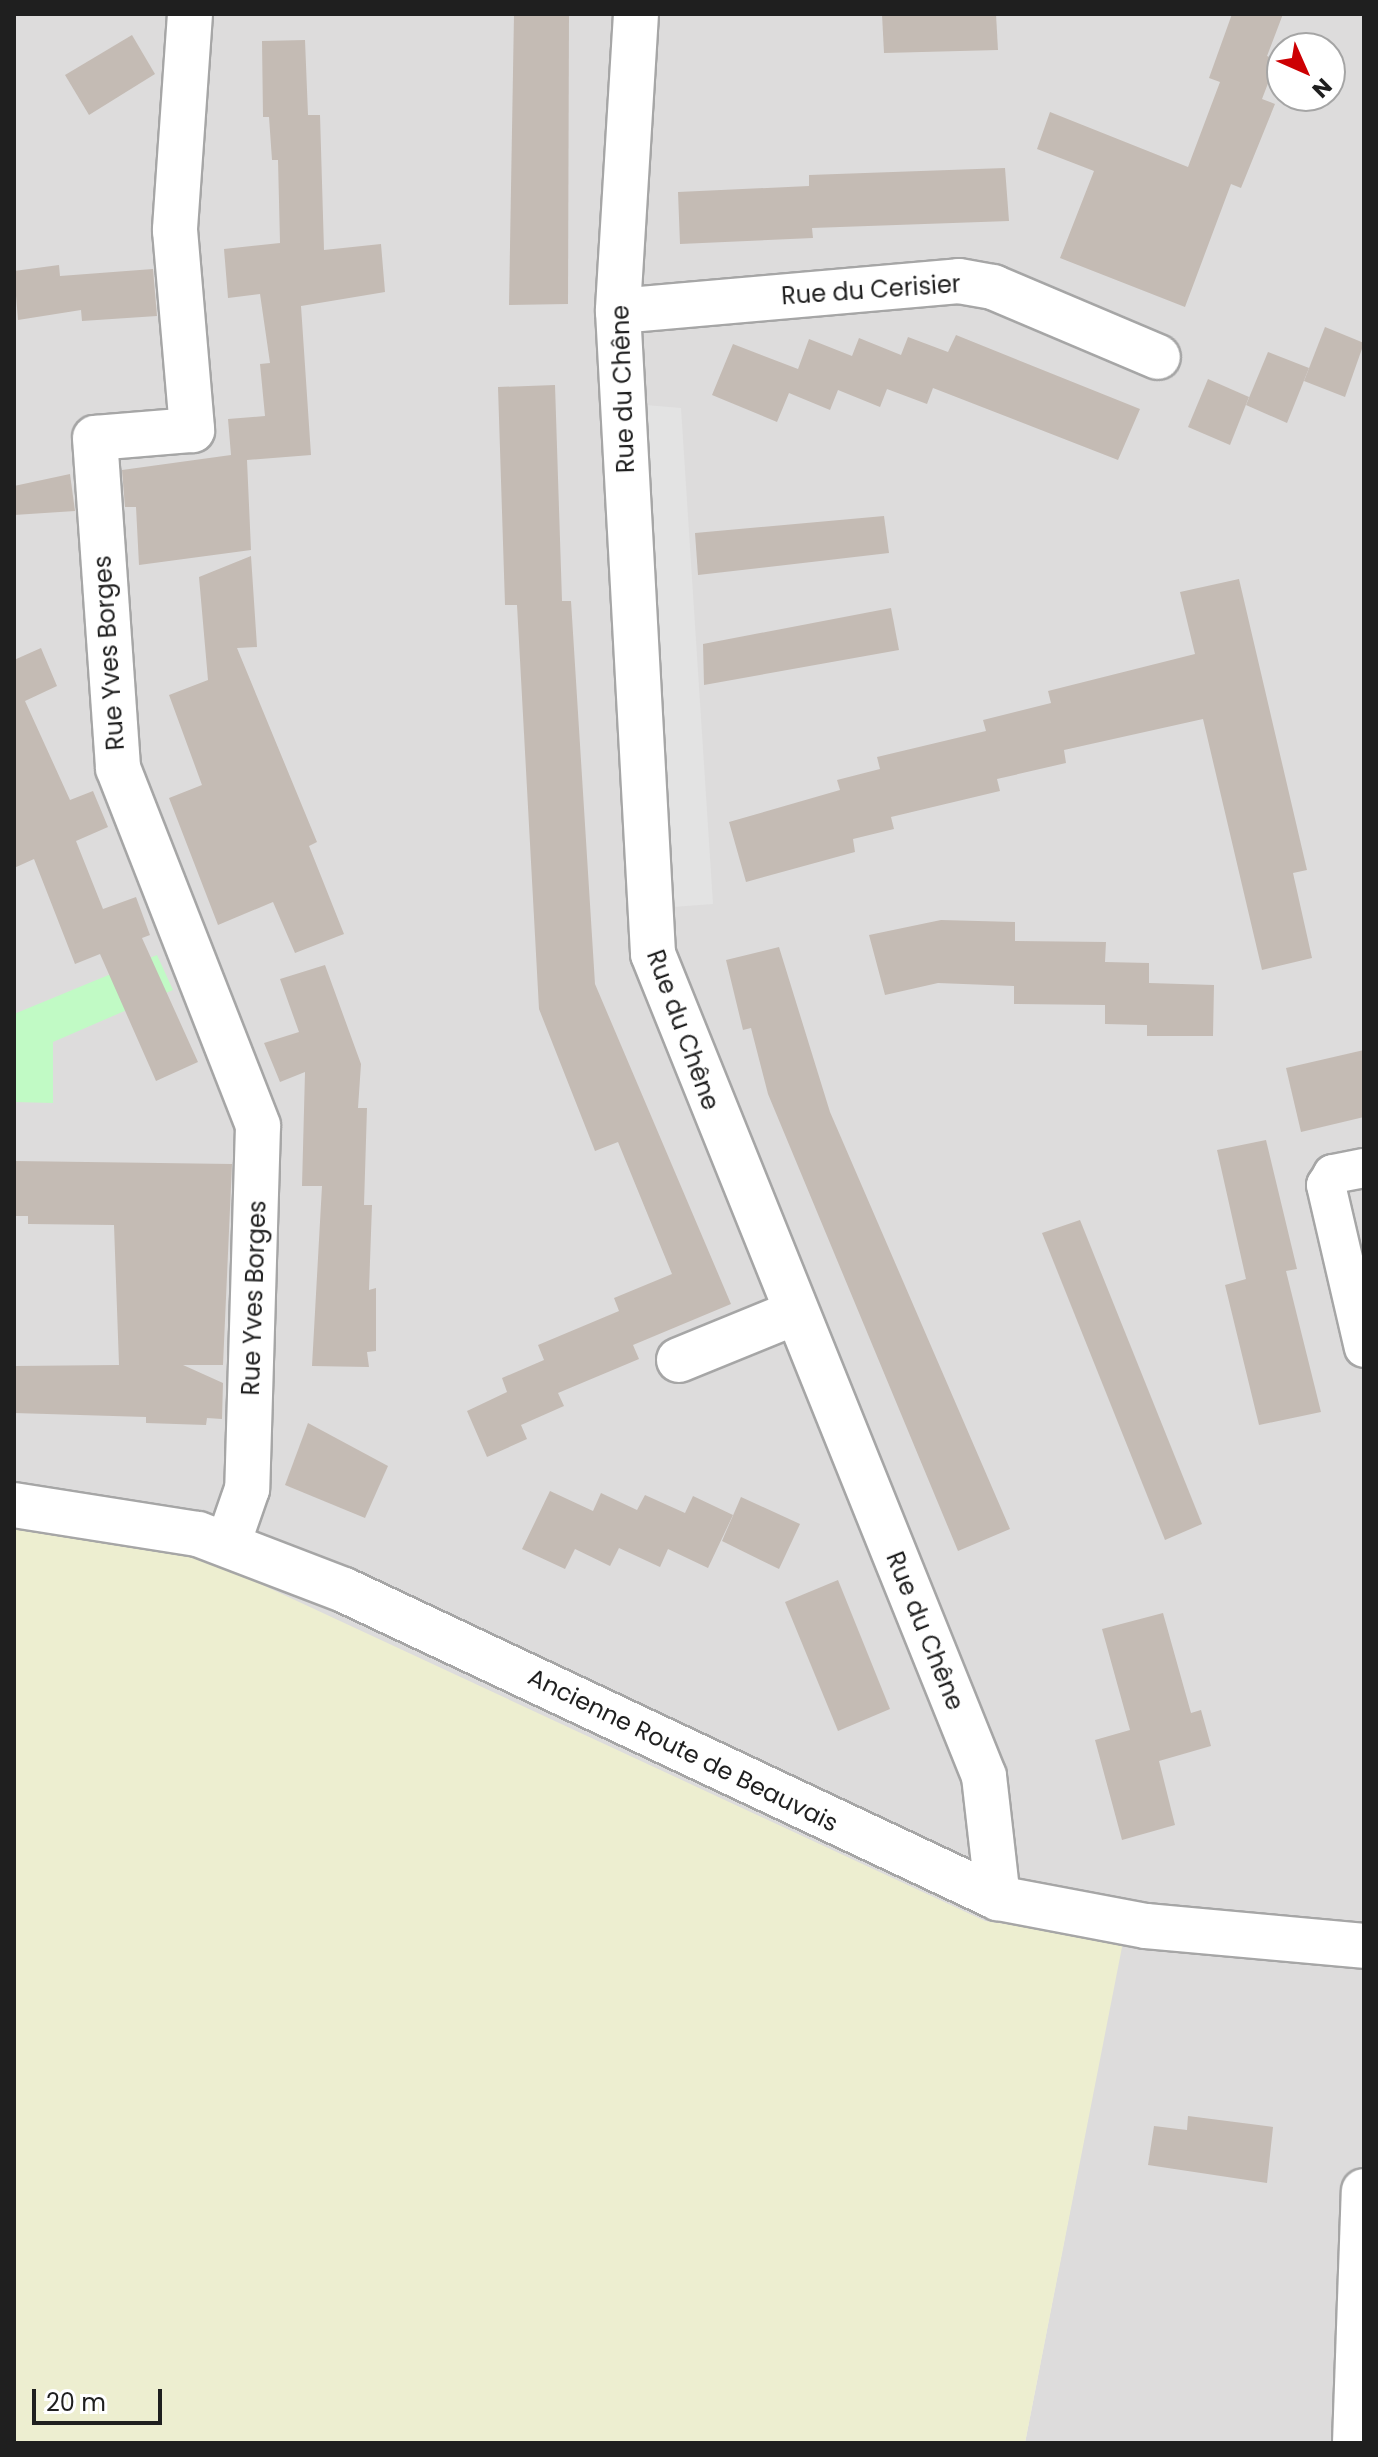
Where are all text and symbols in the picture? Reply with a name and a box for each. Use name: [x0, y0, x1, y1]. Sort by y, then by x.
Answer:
north arrow: [1266, 32, 1346, 112]
text: N: [1305, 71, 1339, 105]
street label: Rue du Cerisier: [780, 269, 962, 311]
street label: Rue du Chêne: [606, 304, 640, 474]
street label: Rue Yves Borges: [88, 555, 130, 751]
street label: Rue du Chêne: [641, 946, 725, 1114]
street label: Rue Yves Borges: [236, 1200, 272, 1396]
street label: Rue du Chêne: [880, 1548, 970, 1714]
street label: Ancienne Route de Beauvais: [523, 1662, 843, 1838]
scale bar: [36, 2373, 166, 2423]
text: 20 m: [46, 2386, 106, 2419]

